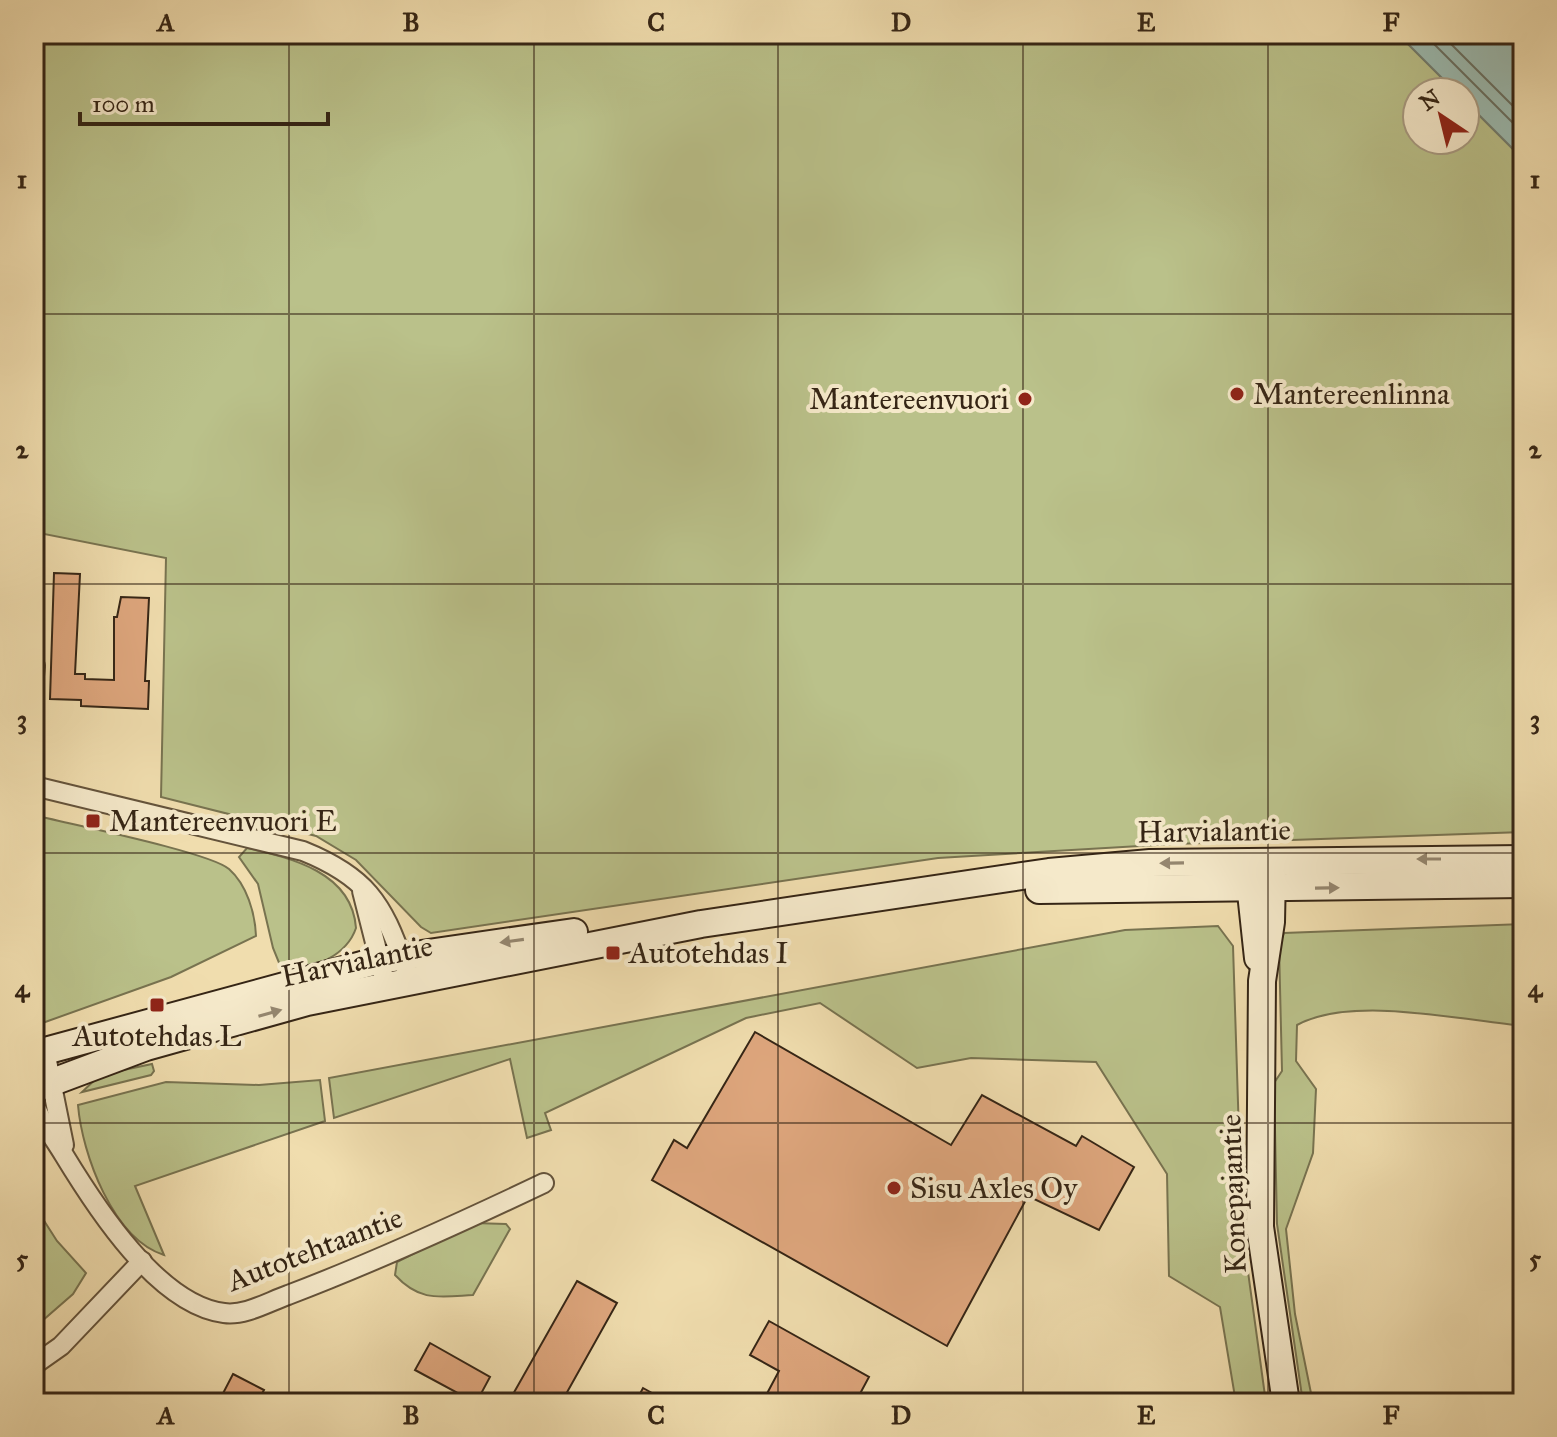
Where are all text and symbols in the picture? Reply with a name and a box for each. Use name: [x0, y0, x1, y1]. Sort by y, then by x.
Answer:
text: A: [155, 6, 175, 38]
text: B: [402, 6, 420, 38]
text: C: [647, 6, 665, 38]
text: D: [891, 6, 911, 38]
text: E: [1137, 6, 1156, 38]
text: F: [1383, 6, 1400, 38]
scale bar: [80, 76, 328, 126]
north arrow: [1401, 76, 1481, 156]
text: N: [1414, 83, 1445, 116]
text: 100 m: [92, 89, 155, 119]
text: 1: [17, 163, 27, 195]
text: 1: [1530, 163, 1540, 195]
place label: Mantereenlinna: [1253, 376, 1450, 412]
place label: Mantereenvuori: [809, 381, 1009, 417]
marker: Mantereenlinna: [1228, 385, 1246, 403]
marker: Mantereenvuori: [1016, 390, 1034, 408]
text: 2: [16, 433, 30, 465]
text: 2: [1529, 433, 1543, 465]
text: 3: [17, 703, 27, 735]
text: 3: [1530, 703, 1540, 735]
place label: Mantereenvuori E: [109, 803, 337, 839]
marker: Mantereenvuori E: [84, 812, 102, 830]
street label: Harvialantie: [1137, 812, 1291, 850]
one-way arrow: [1416, 853, 1441, 865]
one-way arrow: [1159, 857, 1184, 869]
one-way arrow: [1315, 882, 1340, 895]
street label: Harvialantie: [278, 927, 436, 995]
one-way arrow: [499, 935, 524, 948]
place label: Autotehdas I: [627, 935, 788, 971]
marker: Autotehdas I: [604, 944, 622, 962]
text: 4: [15, 972, 31, 1004]
text: 4: [1528, 972, 1544, 1004]
marker: Autotehdas L: [148, 996, 166, 1014]
one-way arrow: [257, 1006, 282, 1018]
place label: Autotehdas L: [71, 1018, 241, 1054]
street label: Konepajantie: [1212, 1113, 1254, 1275]
place label: Sisu Axles Oy: [910, 1170, 1078, 1206]
marker: Sisu Axles Oy: [885, 1179, 903, 1197]
street label: Autotehtaantie: [220, 1199, 408, 1300]
text: 5: [16, 1242, 29, 1274]
text: 5: [1529, 1242, 1542, 1274]
text: A: [155, 1399, 175, 1431]
text: B: [402, 1399, 420, 1431]
text: C: [647, 1399, 665, 1431]
text: D: [891, 1399, 911, 1431]
text: E: [1137, 1399, 1156, 1431]
text: F: [1383, 1399, 1400, 1431]

